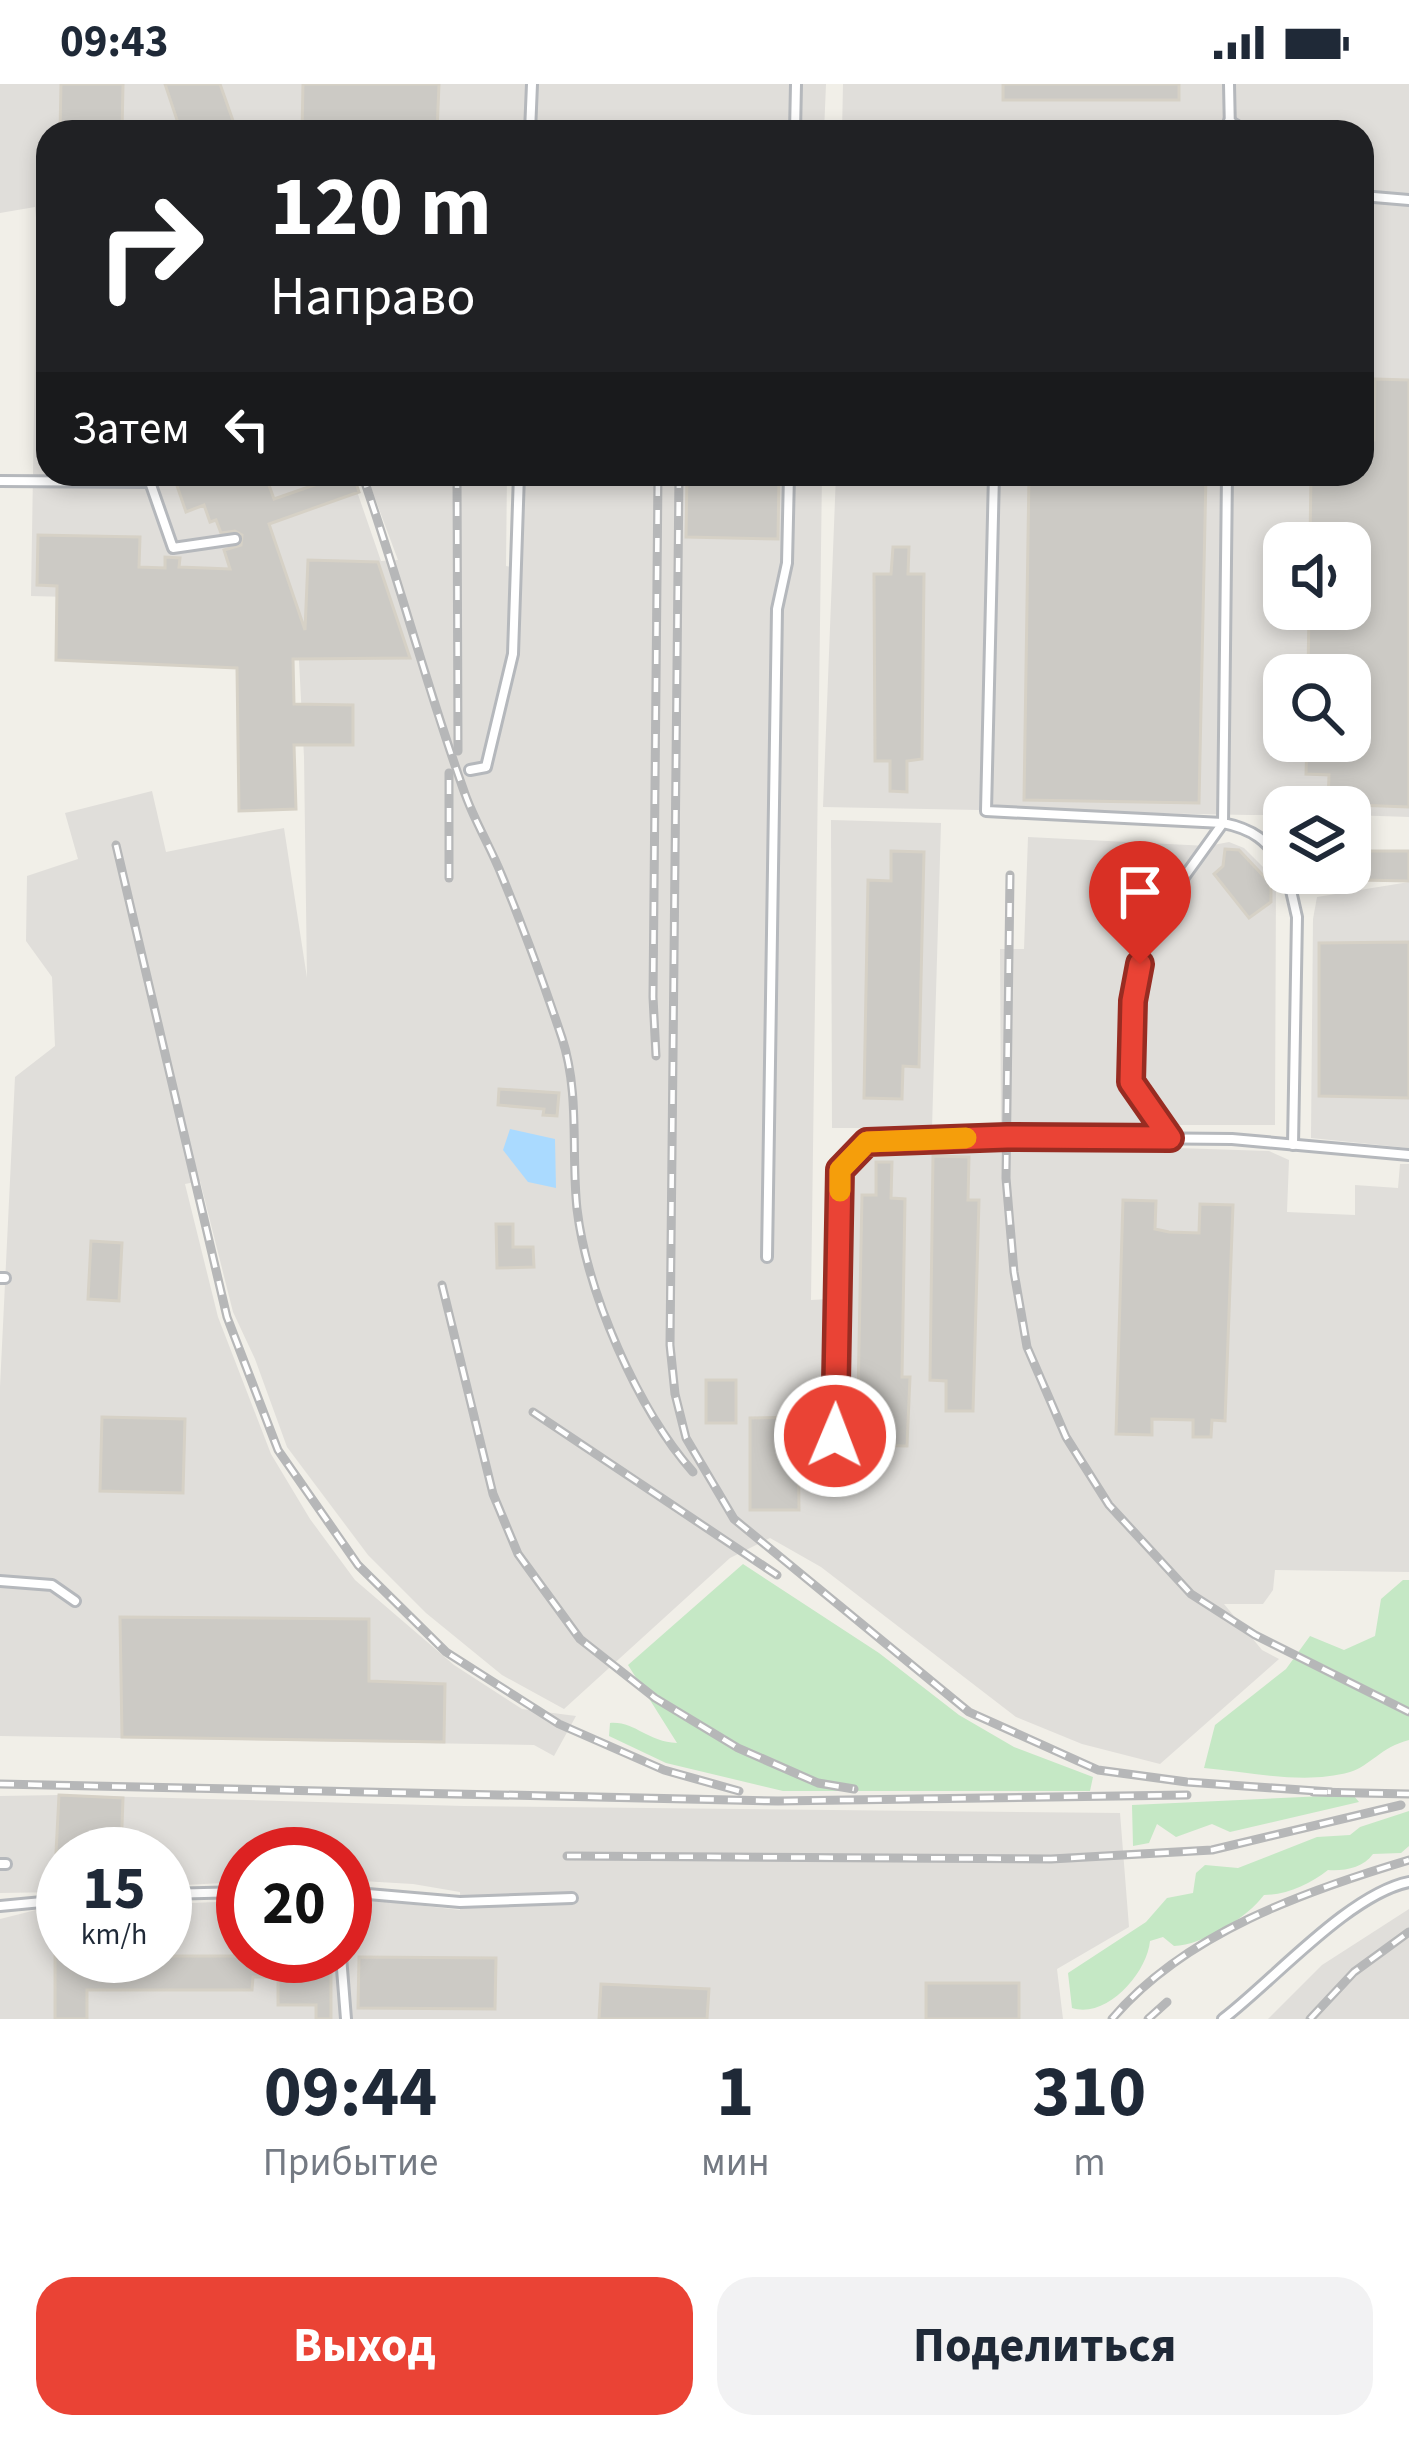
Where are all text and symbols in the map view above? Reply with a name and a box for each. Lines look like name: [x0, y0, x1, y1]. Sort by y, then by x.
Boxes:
text: 09:43: [60, 10, 169, 74]
text: 120 m: [270, 148, 492, 268]
icon: right: [72, 168, 228, 324]
text: Направо: [270, 259, 475, 336]
icon: left: [214, 396, 280, 462]
text: Затем: [72, 397, 190, 461]
map controls: [1263, 522, 1371, 894]
button: sound: [1263, 522, 1371, 630]
button: search: [1263, 654, 1371, 762]
button: layers: [1263, 786, 1371, 894]
pin: [1089, 841, 1191, 964]
icon: arrive: [1107, 859, 1173, 925]
position arrow: [772, 1373, 898, 1499]
speed limit sign: 20: [216, 1827, 372, 1983]
text: 15: [82, 1847, 146, 1932]
text: km/h: [81, 1913, 147, 1956]
text: 09:44: [264, 2041, 437, 2144]
text: 1: [716, 2041, 754, 2144]
text: 310: [1032, 2041, 1146, 2144]
text: Прибытие: [263, 2135, 438, 2191]
text: мин: [701, 2135, 770, 2191]
text: m: [1073, 2135, 1105, 2191]
button: Выход: [36, 2277, 693, 2415]
button: Поделиться: [717, 2277, 1373, 2415]

